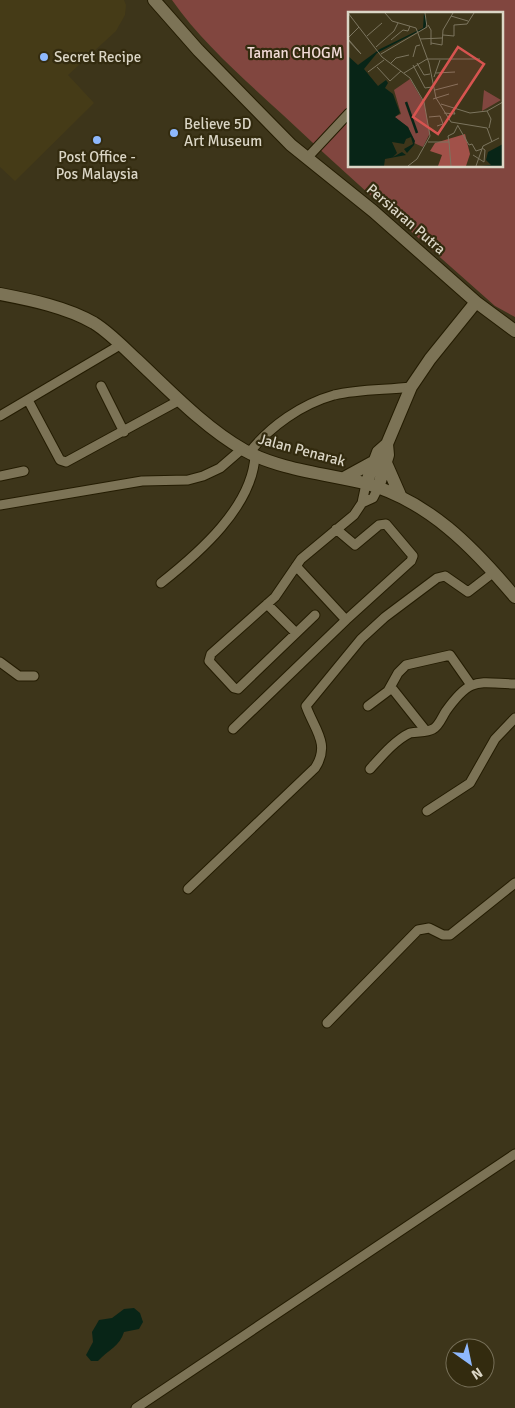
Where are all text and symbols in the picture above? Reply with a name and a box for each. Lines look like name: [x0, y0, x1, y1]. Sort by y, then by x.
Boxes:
inset map: [348, 12, 502, 168]
park label: Taman CHOGM: [247, 44, 343, 62]
place label: Secret Recipe: [54, 48, 141, 66]
marker: Secret Recipe: [38, 51, 50, 63]
place label: Believe 5D Art Museum: [184, 115, 262, 150]
marker: Believe 5D Art Museum: [168, 127, 180, 139]
marker: Post Office - Pos Malaysia: [91, 134, 103, 146]
place label: Post Office - Pos Malaysia: [56, 148, 138, 183]
street label: Persiaran Putra: [363, 180, 449, 258]
street label: Jalan Penarak: [256, 430, 348, 470]
north arrow: [445, 1338, 495, 1388]
text: N: [468, 1364, 486, 1383]

